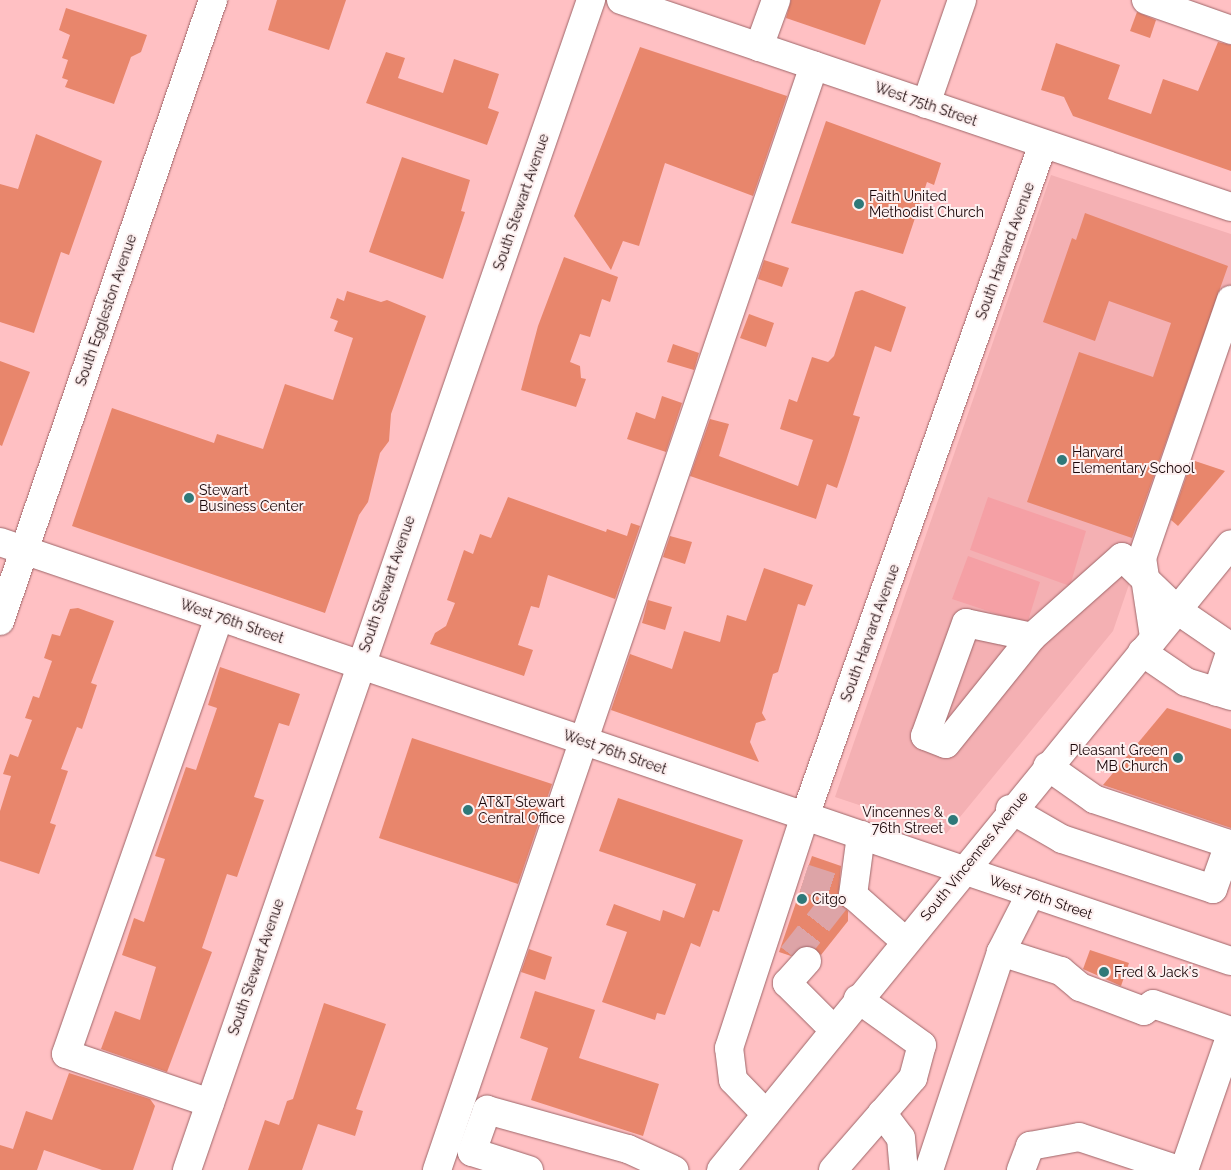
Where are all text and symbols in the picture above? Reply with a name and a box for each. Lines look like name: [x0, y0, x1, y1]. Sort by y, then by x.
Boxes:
street label: West 75th Street: [873, 79, 979, 129]
street label: South Stewart Avenue: [490, 131, 552, 273]
street label: South Harvard Avenue: [972, 180, 1038, 322]
place label: Faith United Methodist Church: [869, 188, 984, 220]
marker: Faith United Methodist Church: [853, 198, 865, 210]
street label: South Eggleston Avenue: [72, 232, 140, 388]
place label: Harvard Elementary School: [1072, 444, 1195, 477]
marker: Harvard Elementary School: [1056, 454, 1068, 466]
place label: Stewart Business Center: [199, 482, 304, 514]
marker: Stewart Business Center: [183, 492, 195, 504]
street label: South Stewart Avenue: [356, 513, 418, 655]
street label: South Harvard Avenue: [837, 562, 903, 704]
street label: West 76th Street: [178, 595, 286, 647]
street label: West 76th Street: [561, 726, 669, 778]
place label: Pleasant Green MB Church: [1070, 742, 1168, 774]
marker: Pleasant Green MB Church: [1172, 752, 1184, 764]
street label: South Vincennes Avenue: [916, 788, 1032, 924]
place label: AT&T Stewart Central Office: [478, 794, 565, 826]
marker: AT&T Stewart Central Office: [462, 804, 474, 816]
place label: Vincennes & 76th Street: [862, 804, 943, 836]
marker: Vincennes & 76th Street: [947, 814, 959, 826]
street label: West 76th Street: [987, 871, 1095, 923]
place label: Citgo: [812, 891, 846, 907]
marker: Citgo: [796, 893, 808, 905]
street label: South Stewart Avenue: [225, 896, 287, 1038]
place label: Fred & Jack's: [1114, 964, 1199, 980]
marker: Fred & Jack's: [1098, 966, 1110, 978]

